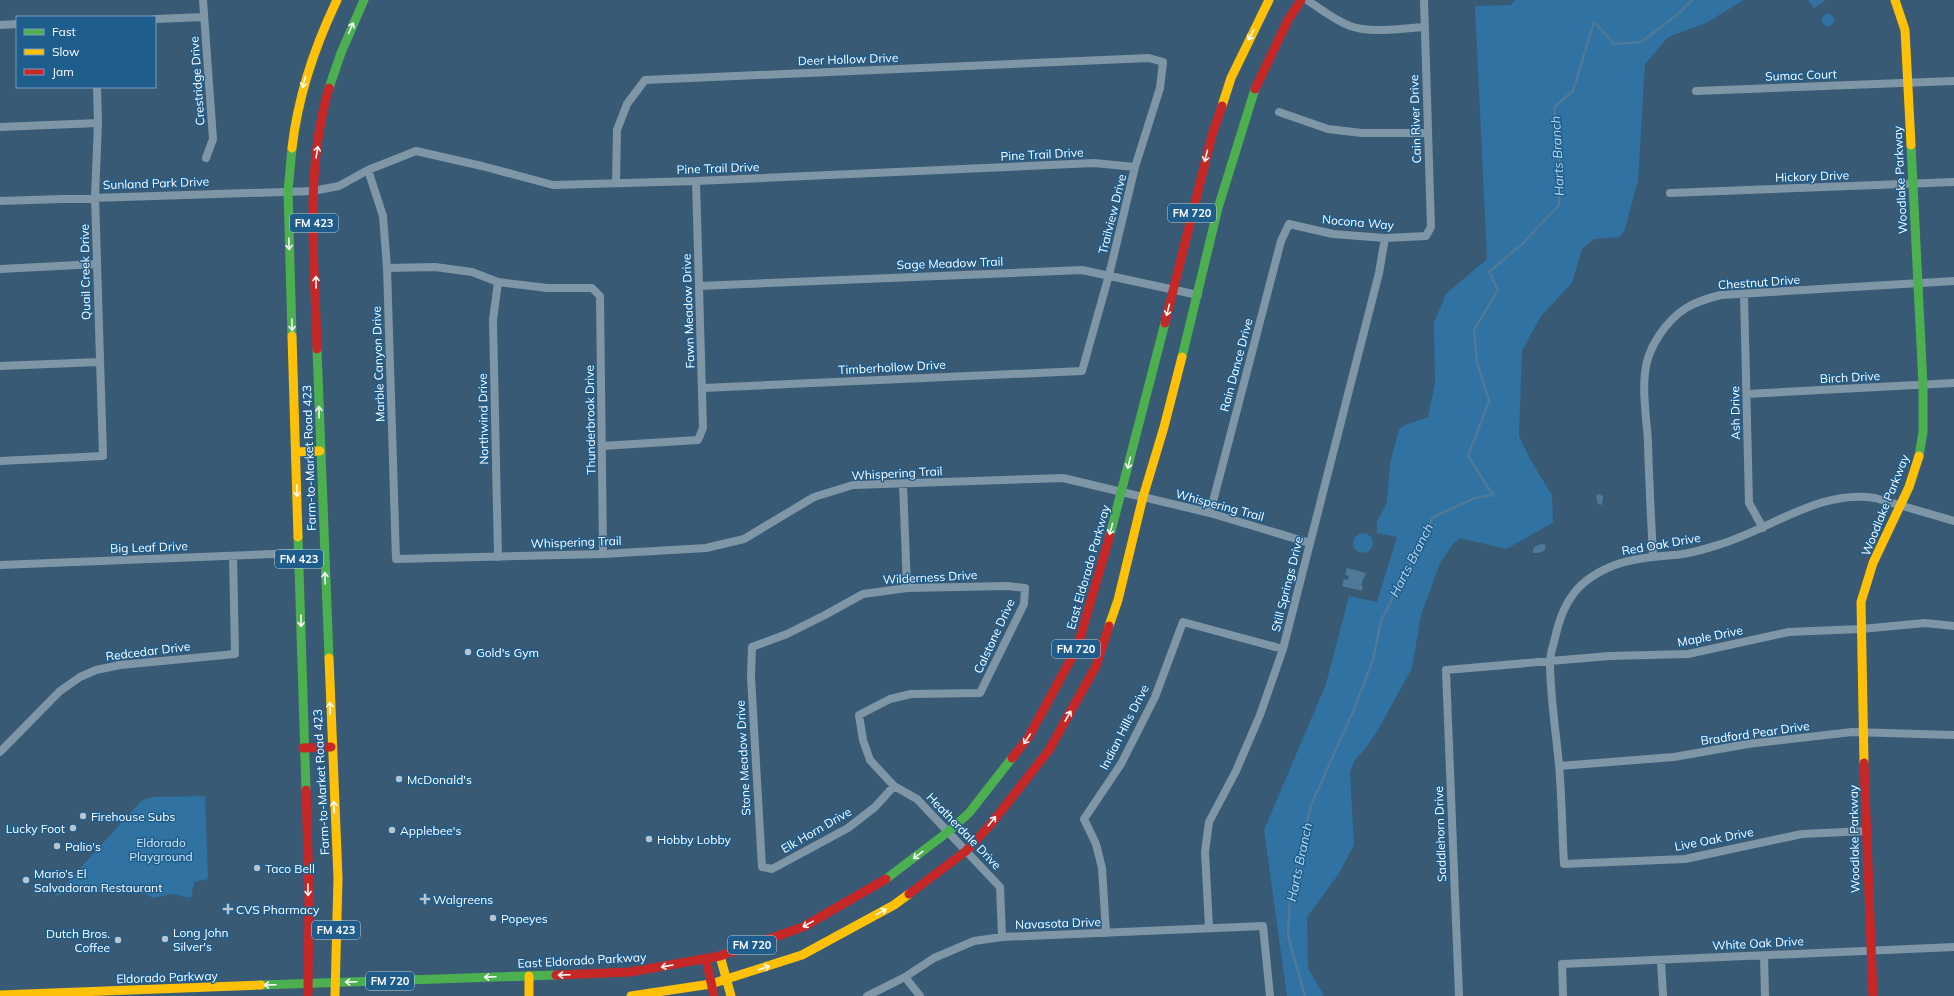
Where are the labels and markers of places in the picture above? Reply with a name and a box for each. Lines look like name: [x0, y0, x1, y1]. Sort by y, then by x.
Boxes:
place label: Gold's Gym: [476, 645, 539, 660]
marker: Gold's Gym: [463, 647, 473, 657]
place label: McDonald's: [407, 772, 472, 787]
marker: McDonald's: [394, 774, 404, 784]
place label: Firehouse Subs: [91, 809, 175, 824]
marker: Firehouse Subs: [78, 811, 88, 821]
place label: Lucky Foot: [6, 821, 65, 836]
marker: Lucky Foot: [68, 823, 78, 833]
place label: Applebee's: [400, 823, 462, 838]
marker: Applebee's: [387, 825, 397, 835]
place label: Hobby Lobby: [657, 832, 732, 847]
marker: Hobby Lobby: [644, 834, 654, 844]
place label: Palio's: [65, 839, 101, 854]
marker: Palio's: [52, 841, 62, 851]
place label: Taco Bell: [265, 861, 315, 876]
marker: Taco Bell: [252, 863, 262, 873]
place label: Mario’s El Salvadoran Restaurant: [34, 866, 162, 895]
marker: Mario’s El Salvadoran Restaurant: [21, 875, 31, 885]
place label: Walgreens: [433, 892, 493, 907]
marker: Walgreens: [420, 894, 430, 904]
place label: CVS Pharmacy: [236, 902, 320, 917]
marker: CVS Pharmacy: [223, 904, 233, 914]
place label: Popeyes: [501, 911, 548, 926]
marker: Popeyes: [488, 913, 498, 923]
place label: Long John Silver's: [173, 925, 229, 954]
place label: Dutch Bros. Coffee: [46, 926, 110, 955]
marker: Long John Silver's: [160, 934, 170, 944]
marker: Dutch Bros. Coffee: [113, 935, 123, 945]

